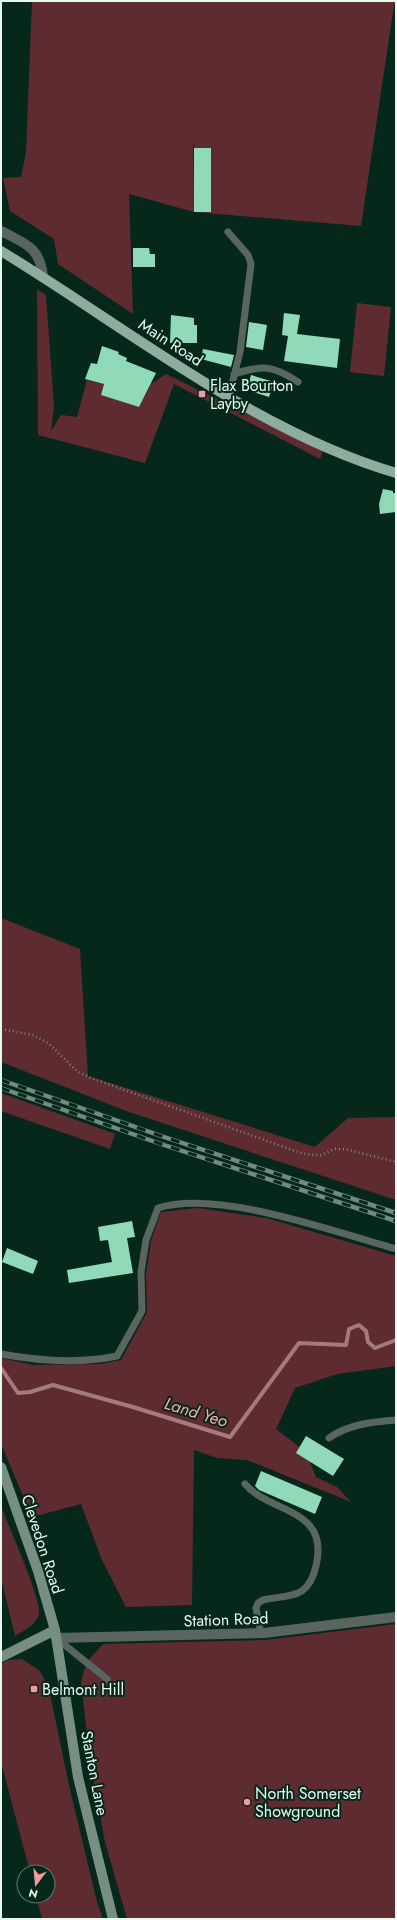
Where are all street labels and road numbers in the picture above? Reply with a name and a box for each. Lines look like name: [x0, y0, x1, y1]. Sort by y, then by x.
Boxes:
street label: Main Road: [134, 313, 207, 372]
street label: Clevedon Road: [16, 1492, 69, 1597]
street label: Station Road: [183, 1607, 269, 1632]
street label: Stanton Lane: [75, 1729, 114, 1818]

